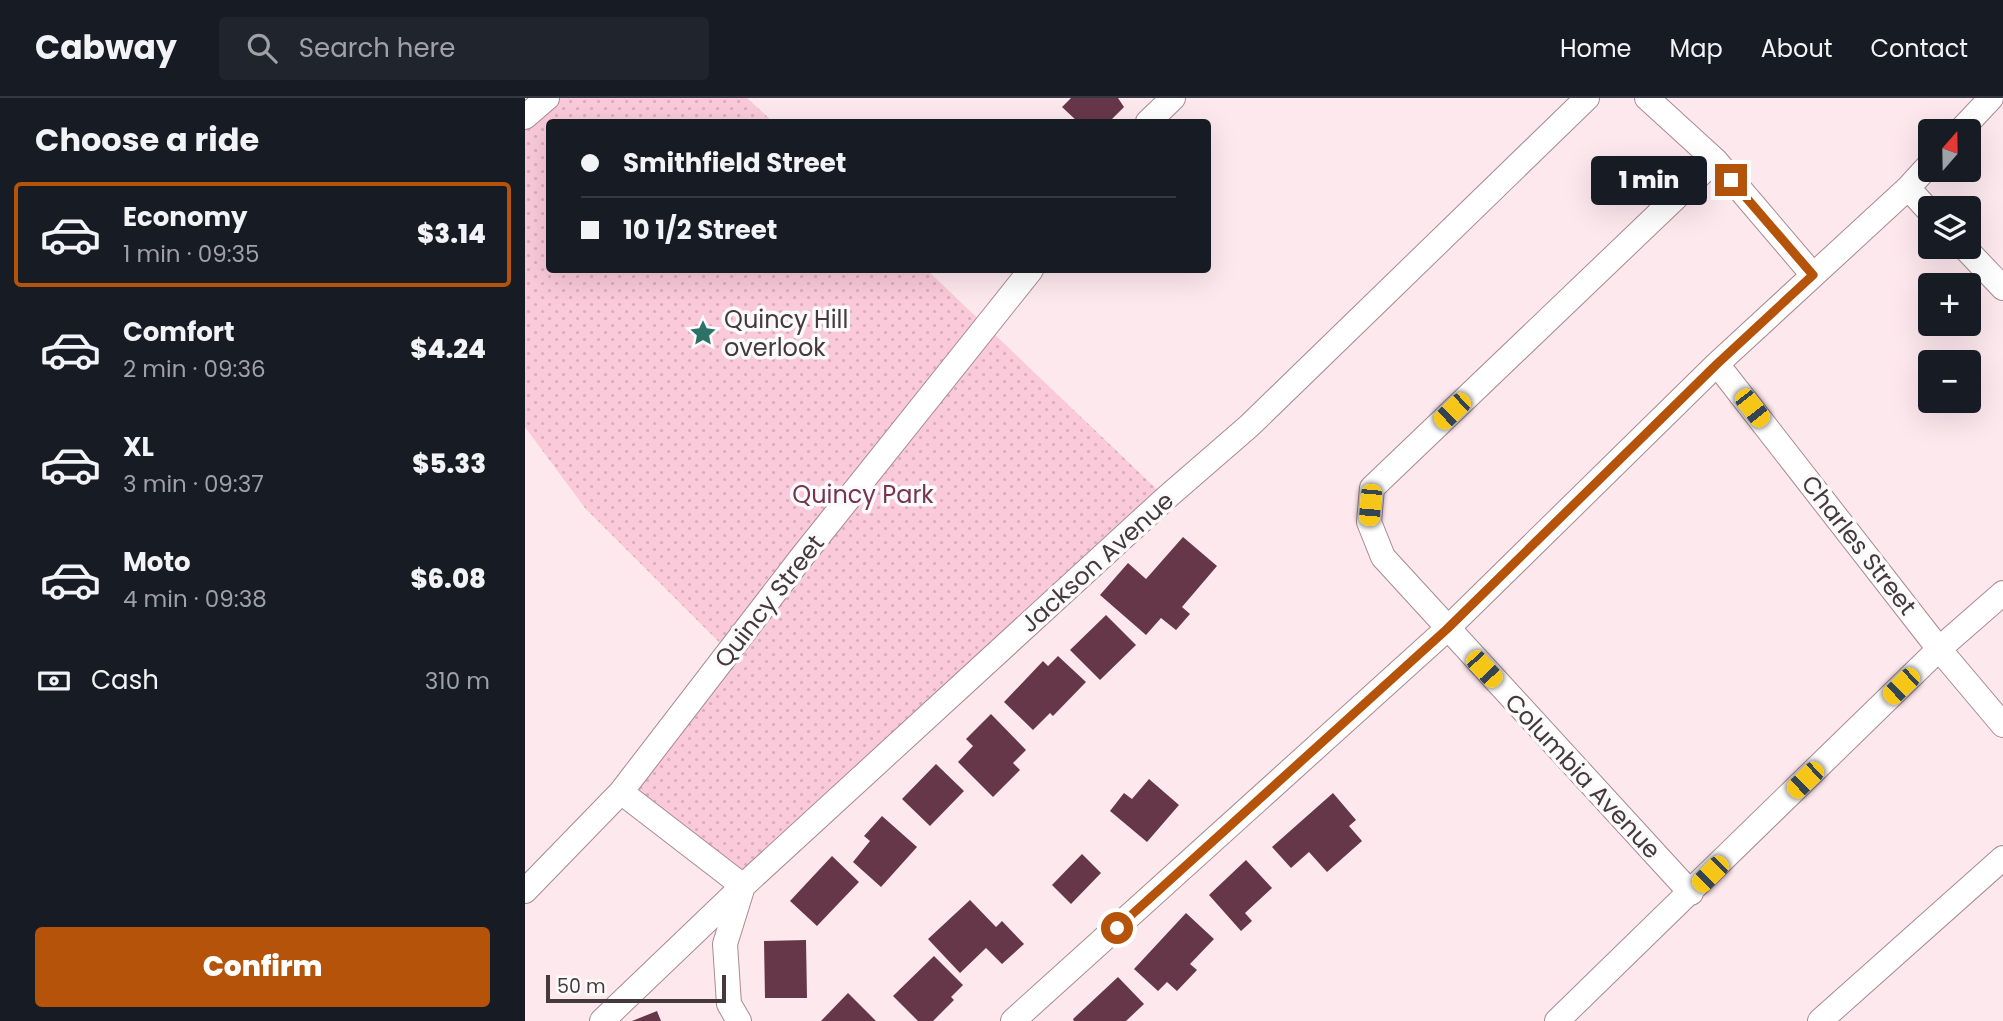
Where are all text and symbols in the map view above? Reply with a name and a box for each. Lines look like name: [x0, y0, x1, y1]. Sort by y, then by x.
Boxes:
search box: [219, 17, 709, 80]
text: Cabway: [35, 24, 177, 71]
icon: search: [243, 29, 281, 67]
text: Search here: [299, 30, 455, 66]
text: Home: [1560, 32, 1632, 65]
text: Map: [1670, 32, 1723, 65]
text: About: [1761, 32, 1832, 65]
text: Contact: [1870, 32, 1968, 65]
text: Choose a ride: [35, 117, 259, 162]
north arrow: [1918, 119, 1981, 182]
map controls: [1918, 119, 1981, 413]
text: Smithfield Street: [623, 145, 846, 181]
callout: 1 min: [1591, 155, 1707, 204]
text: 1 min: [1619, 164, 1679, 196]
route end: [1715, 164, 1747, 196]
button: layers: [1918, 196, 1981, 259]
text: Economy: [123, 199, 247, 235]
icon: car: [39, 203, 102, 266]
text: 10 1/2 Street: [623, 212, 777, 248]
text: $3.14: [417, 216, 486, 252]
text: 1 min · 09:35: [123, 238, 260, 270]
button: +: [1918, 273, 1981, 336]
place label: Quincy Hill overlook: [724, 303, 848, 364]
text: Comfort: [123, 314, 235, 350]
icon: car: [39, 318, 102, 381]
place icon: Quincy Hill overlook: [688, 318, 718, 348]
text: $4.24: [410, 331, 486, 367]
button: −: [1918, 350, 1981, 413]
text: 2 min · 09:36: [123, 353, 266, 385]
car: [1731, 385, 1774, 431]
car: [1430, 389, 1475, 433]
text: XL: [123, 429, 154, 465]
icon: car: [39, 433, 102, 496]
text: $5.33: [412, 446, 486, 482]
text: 3 min · 09:37: [123, 468, 264, 500]
street label: Charles Street: [1794, 468, 1924, 622]
park label: Quincy Park: [792, 478, 934, 511]
car: [1358, 483, 1383, 527]
street label: Jackson Avenue: [1013, 484, 1181, 640]
street label: Quincy Street: [707, 528, 831, 674]
text: Moto: [123, 544, 191, 580]
icon: car: [39, 548, 102, 611]
text: $6.08: [410, 561, 486, 597]
text: 4 min · 09:38: [123, 583, 267, 615]
car: [1462, 646, 1507, 692]
icon: cash: [35, 662, 73, 700]
text: Cash: [91, 662, 159, 698]
car: [1879, 664, 1924, 708]
text: 310 m: [425, 665, 490, 697]
street label: Columbia Avenue: [1498, 686, 1668, 866]
car: [1783, 758, 1828, 802]
car: [1688, 852, 1733, 896]
route start: [1101, 912, 1133, 944]
button: Confirm: [35, 927, 490, 1007]
scale bar: [546, 972, 726, 1004]
text: 50 m: [557, 973, 606, 1000]

